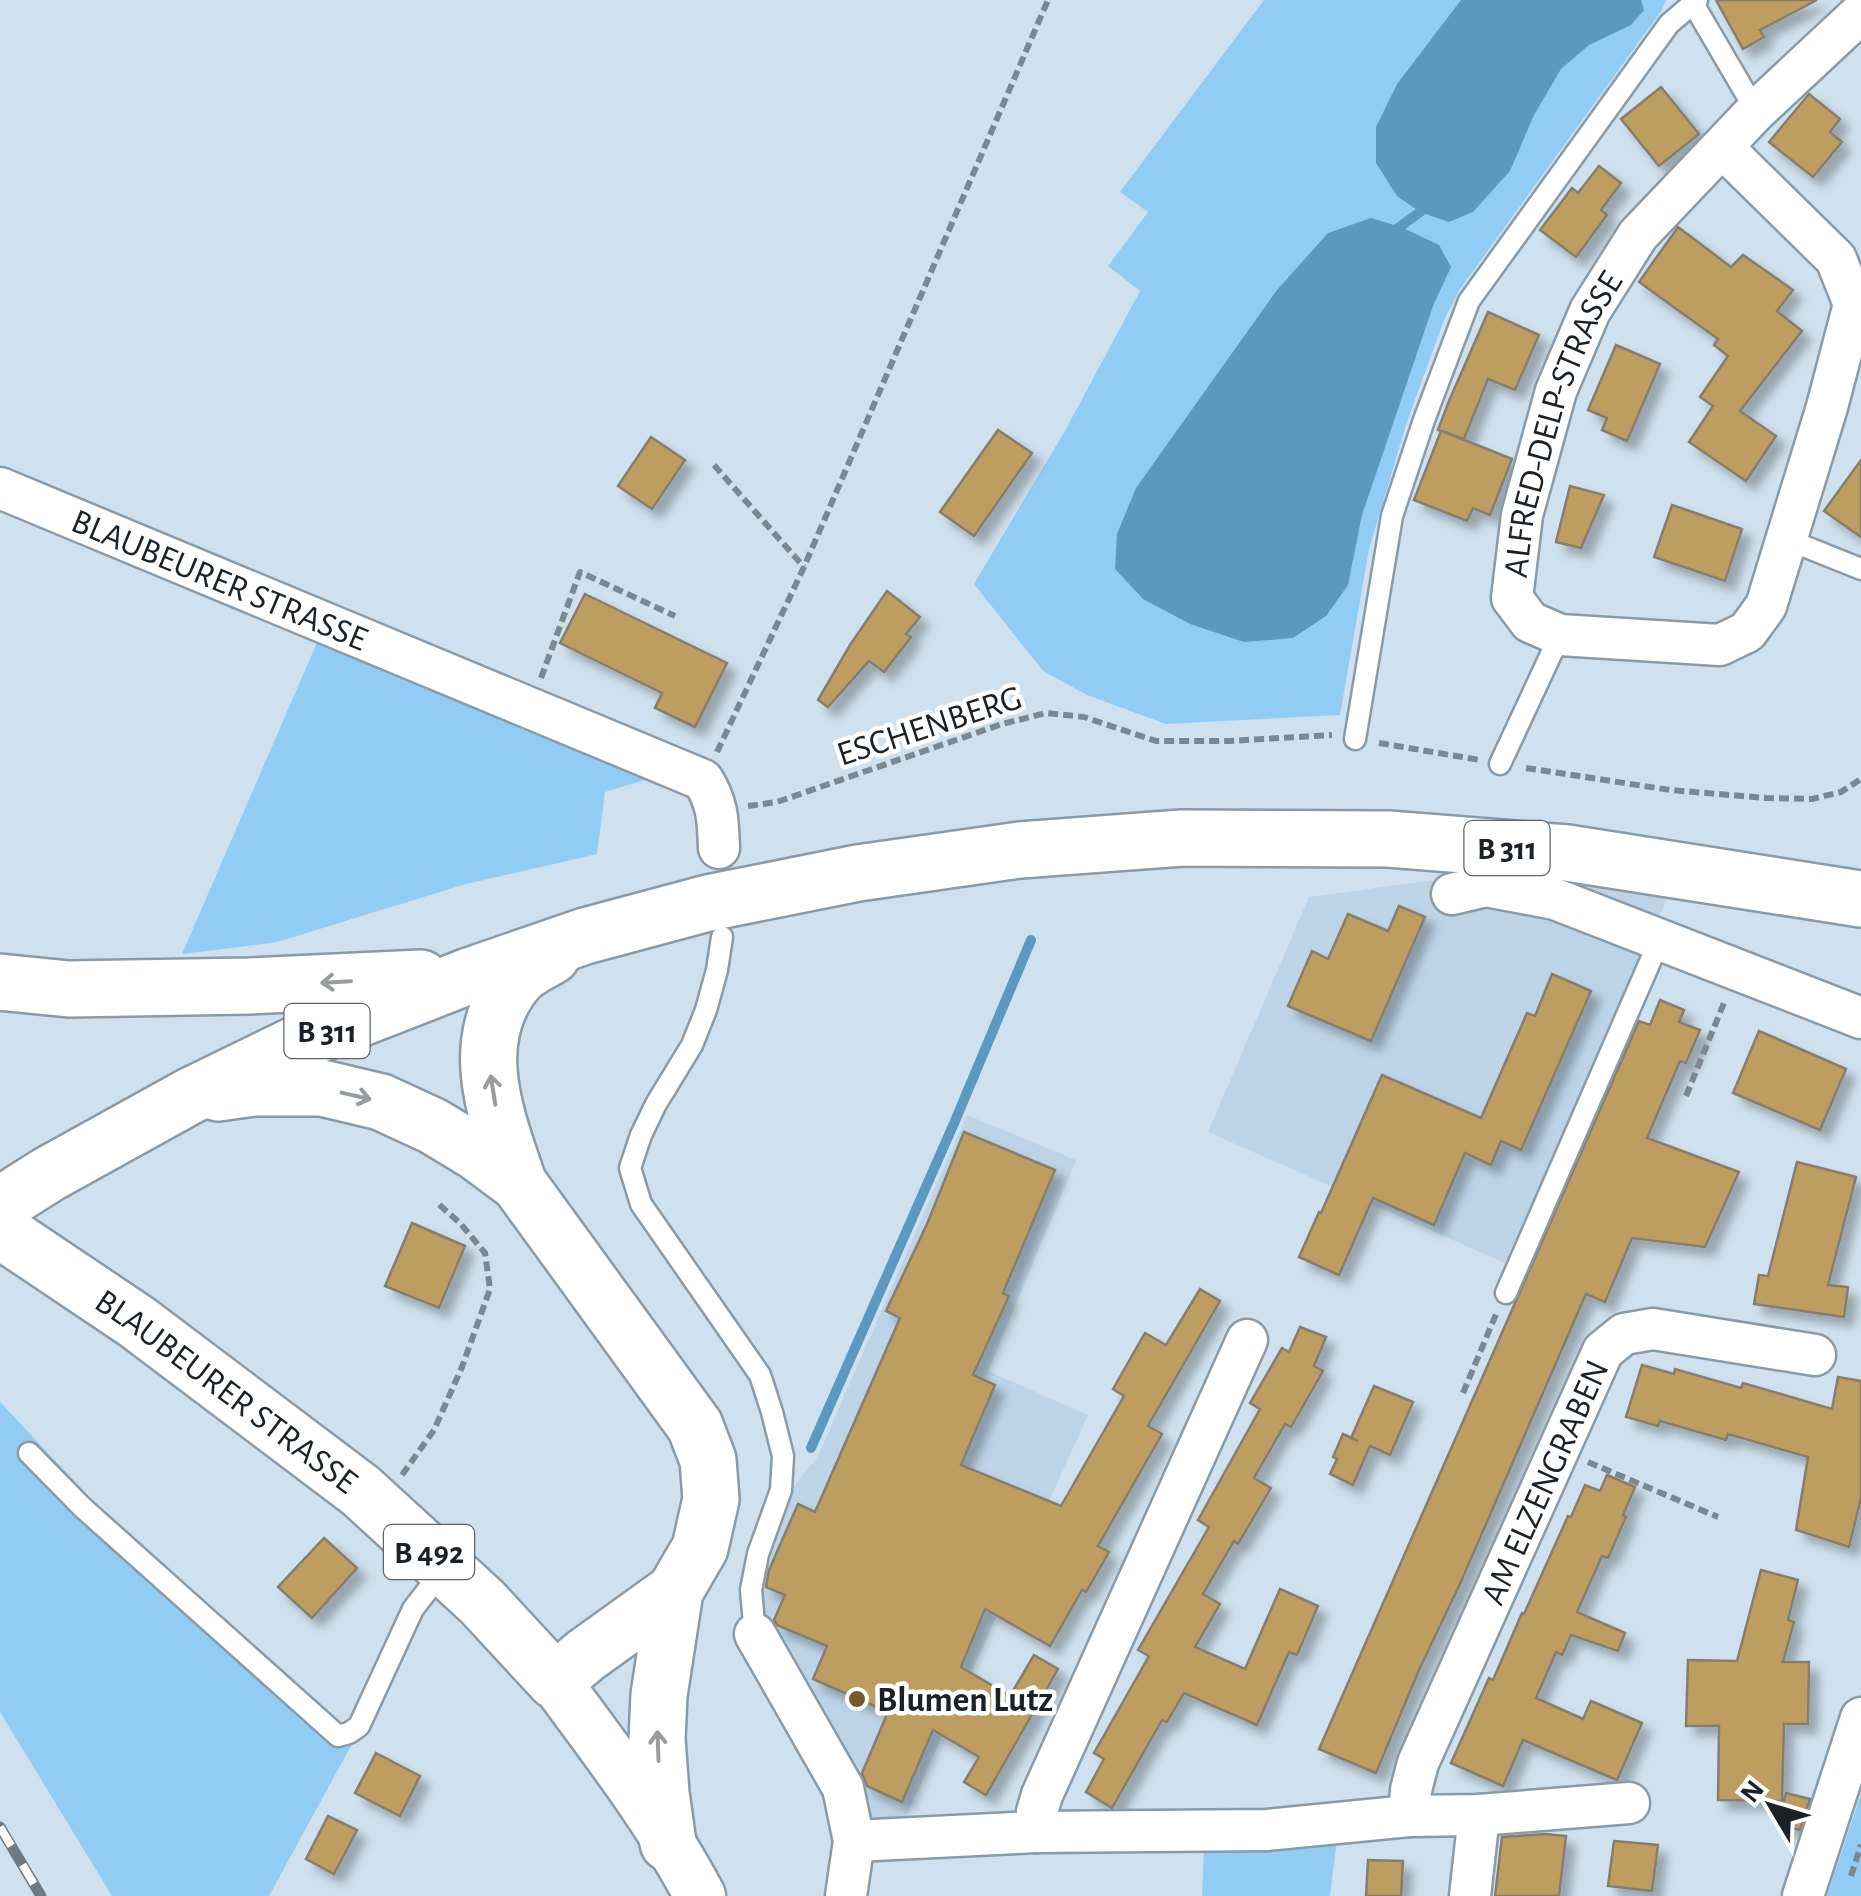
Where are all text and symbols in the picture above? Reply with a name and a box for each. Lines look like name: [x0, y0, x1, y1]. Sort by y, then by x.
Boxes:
street label: ALFRED-DELP-STRASSE: [1499, 265, 1630, 579]
street label: BLAUBEURER STRASSE: [66, 504, 372, 658]
street label: ESCHENBERG: [833, 680, 1026, 773]
road number: B 311: [1464, 821, 1550, 875]
one-way arrow: [321, 973, 353, 992]
road number: B 311: [284, 1004, 370, 1058]
one-way arrow: [483, 1075, 502, 1107]
one-way arrow: [339, 1088, 371, 1106]
street label: BLAUBEURER STRASSE: [89, 1283, 363, 1501]
street label: AM ELZENGRABEN: [1476, 1355, 1616, 1610]
road number: B 492: [384, 1525, 474, 1579]
place label: Blumen Lutz: [877, 1683, 1053, 1718]
marker: Blumen Lutz: [846, 1688, 868, 1710]
one-way arrow: [649, 1730, 668, 1762]
north arrow: [1721, 1756, 1821, 1856]
text: N: [1736, 1776, 1770, 1808]

